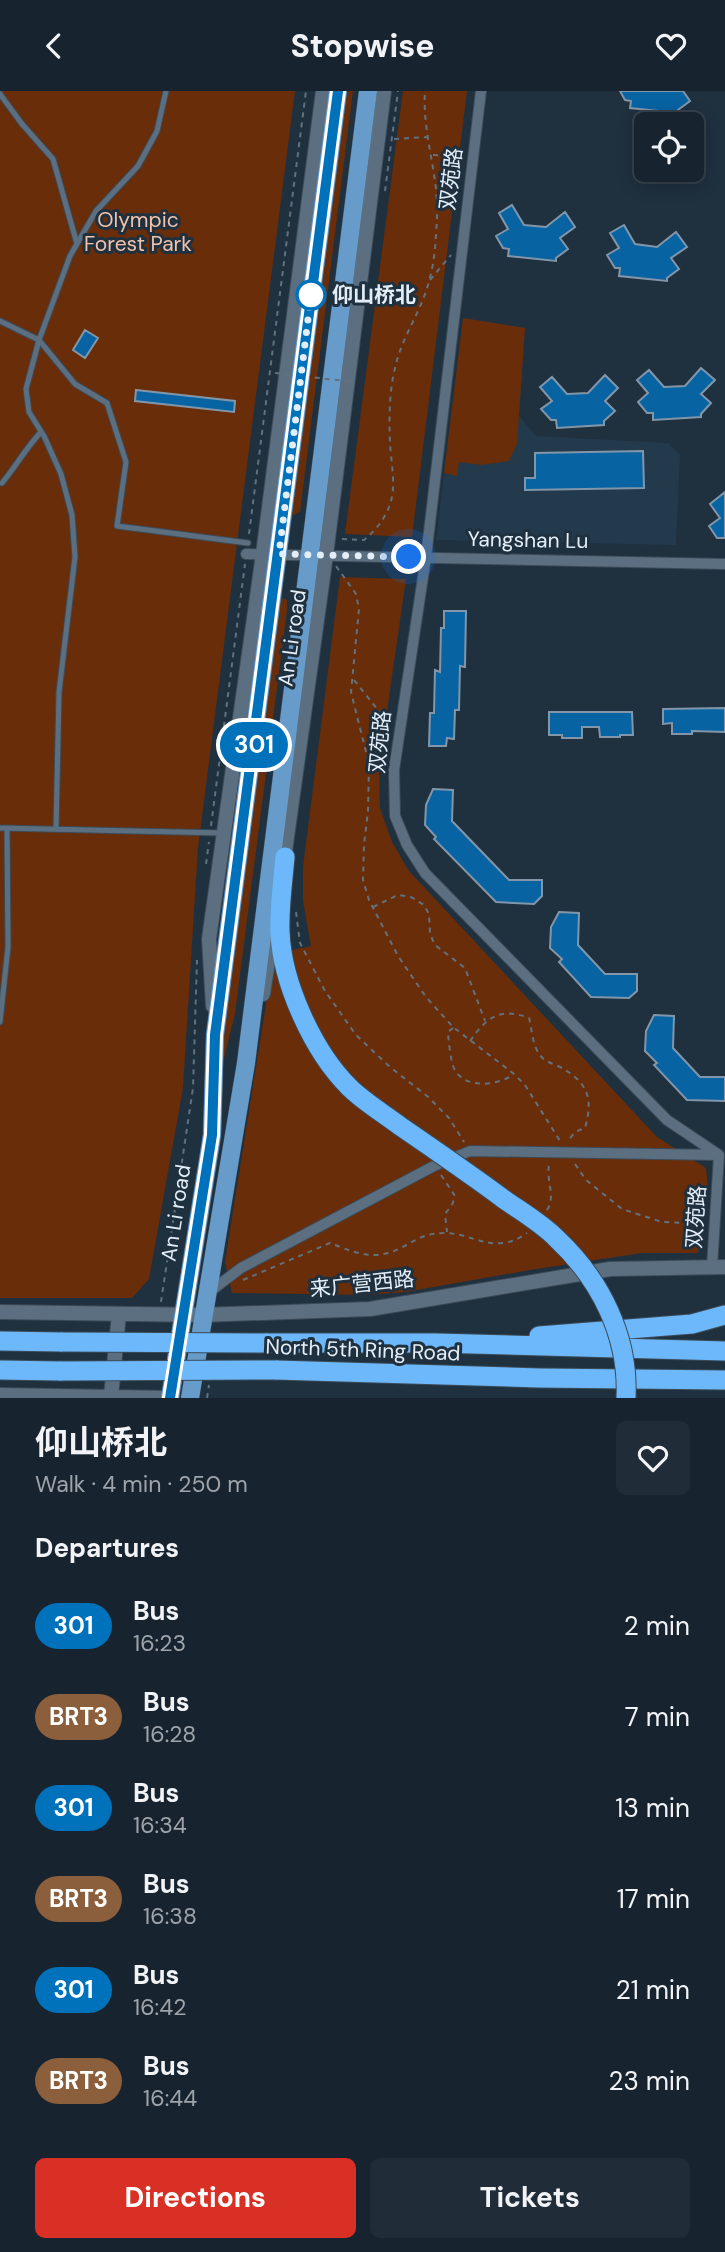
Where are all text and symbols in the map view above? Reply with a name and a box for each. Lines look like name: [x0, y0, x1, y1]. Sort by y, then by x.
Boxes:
text: Stopwise: [291, 25, 435, 67]
icon: back: [35, 27, 73, 65]
icon: heart: [652, 27, 690, 65]
map controls: [634, 112, 704, 182]
button: locate: [634, 112, 704, 182]
street label: 双苑路: [433, 146, 469, 212]
park label: Olympic Forest Park: [84, 206, 192, 258]
marker: 仰山桥北: [296, 280, 326, 310]
place label: 仰山桥北: [332, 281, 416, 309]
street label: Yangshan Lu: [467, 525, 589, 555]
your location: [391, 539, 426, 574]
street label: An Li road: [271, 588, 313, 688]
street label: 双苑路: [363, 709, 397, 775]
line badge: 301: [214, 722, 294, 768]
text: 301: [234, 729, 274, 760]
street label: An Li road: [155, 1163, 197, 1263]
street label: 双苑路: [680, 1185, 712, 1249]
street label: 来广营西路: [308, 1265, 416, 1303]
street label: North 5th Ring Road: [265, 1333, 461, 1367]
text: 仰山桥北: [35, 1421, 167, 1464]
button: heart: [616, 1421, 690, 1495]
text: Walk · 4 min · 250 m: [35, 1469, 248, 1499]
text: Departures: [35, 1531, 179, 1565]
text: Bus: [133, 1594, 179, 1628]
text: 2 min: [624, 1609, 690, 1643]
text: 301: [53, 1610, 94, 1641]
text: 16:23: [133, 1628, 186, 1658]
text: Bus: [143, 1685, 189, 1719]
text: 7 min: [625, 1700, 690, 1734]
text: BRT3: [49, 1701, 108, 1732]
text: 16:28: [143, 1719, 196, 1749]
text: Bus: [133, 1776, 179, 1810]
text: 13 min: [615, 1791, 690, 1825]
text: 301: [53, 1792, 94, 1823]
text: 16:34: [133, 1810, 187, 1840]
text: Bus: [143, 1867, 189, 1901]
text: 17 min: [617, 1882, 690, 1916]
text: BRT3: [49, 1883, 108, 1914]
text: 16:38: [143, 1901, 197, 1931]
text: Bus: [133, 1958, 179, 1992]
text: 21 min: [616, 1973, 690, 2007]
text: 301: [53, 1974, 94, 2005]
text: 16:42: [133, 1992, 186, 2022]
text: Bus: [143, 2049, 189, 2083]
text: 23 min: [608, 2064, 690, 2098]
text: BRT3: [49, 2065, 108, 2096]
text: 16:44: [143, 2083, 197, 2113]
button: Directions: [35, 2158, 356, 2238]
button: Tickets: [370, 2158, 690, 2238]

